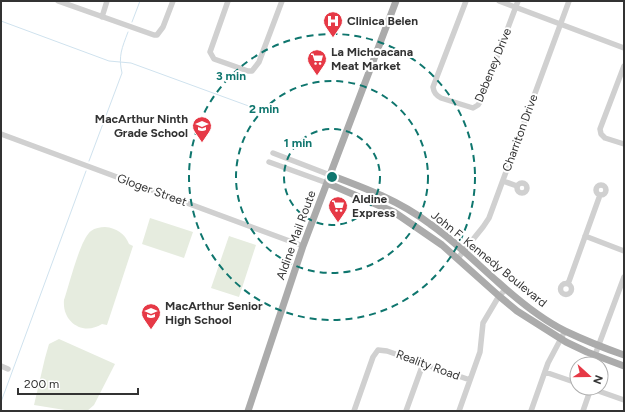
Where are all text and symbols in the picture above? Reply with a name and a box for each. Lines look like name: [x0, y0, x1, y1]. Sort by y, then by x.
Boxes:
hospital icon: Clinica Belen: [322, 10, 344, 38]
place label: Clinica Belen: [347, 14, 418, 28]
street label: Debeney Drive: [472, 26, 514, 104]
place label: La Michoacana Meat Market: [331, 45, 413, 73]
supermarket icon: La Michoacana Meat Market: [306, 48, 328, 76]
text: 3 min: [216, 69, 246, 83]
street label: Charriton Drive: [500, 92, 541, 174]
text: 2 min: [249, 102, 279, 116]
place label: MacArthur Ninth Grade School: [95, 112, 188, 140]
school or university icon: MacArthur Ninth Grade School: [191, 115, 213, 143]
text: 1 min: [284, 136, 312, 150]
centre of rings: [325, 170, 339, 184]
street label: Gloger Street: [115, 171, 189, 209]
street label: Aldine Mail Route: [273, 188, 319, 281]
place label: Aldine Express: [352, 192, 395, 220]
supermarket icon: Aldine Express: [327, 195, 349, 223]
street label: John F. Kennedy Boulevard: [428, 208, 550, 310]
place label: MacArthur Senior High School: [165, 299, 263, 327]
school or university icon: MacArthur Senior High School: [140, 302, 162, 330]
street label: Reality Road: [394, 347, 462, 383]
north arrow: [569, 356, 609, 396]
scale bar: [18, 370, 138, 396]
text: N: [590, 373, 605, 386]
text: 200 m: [24, 377, 59, 391]

